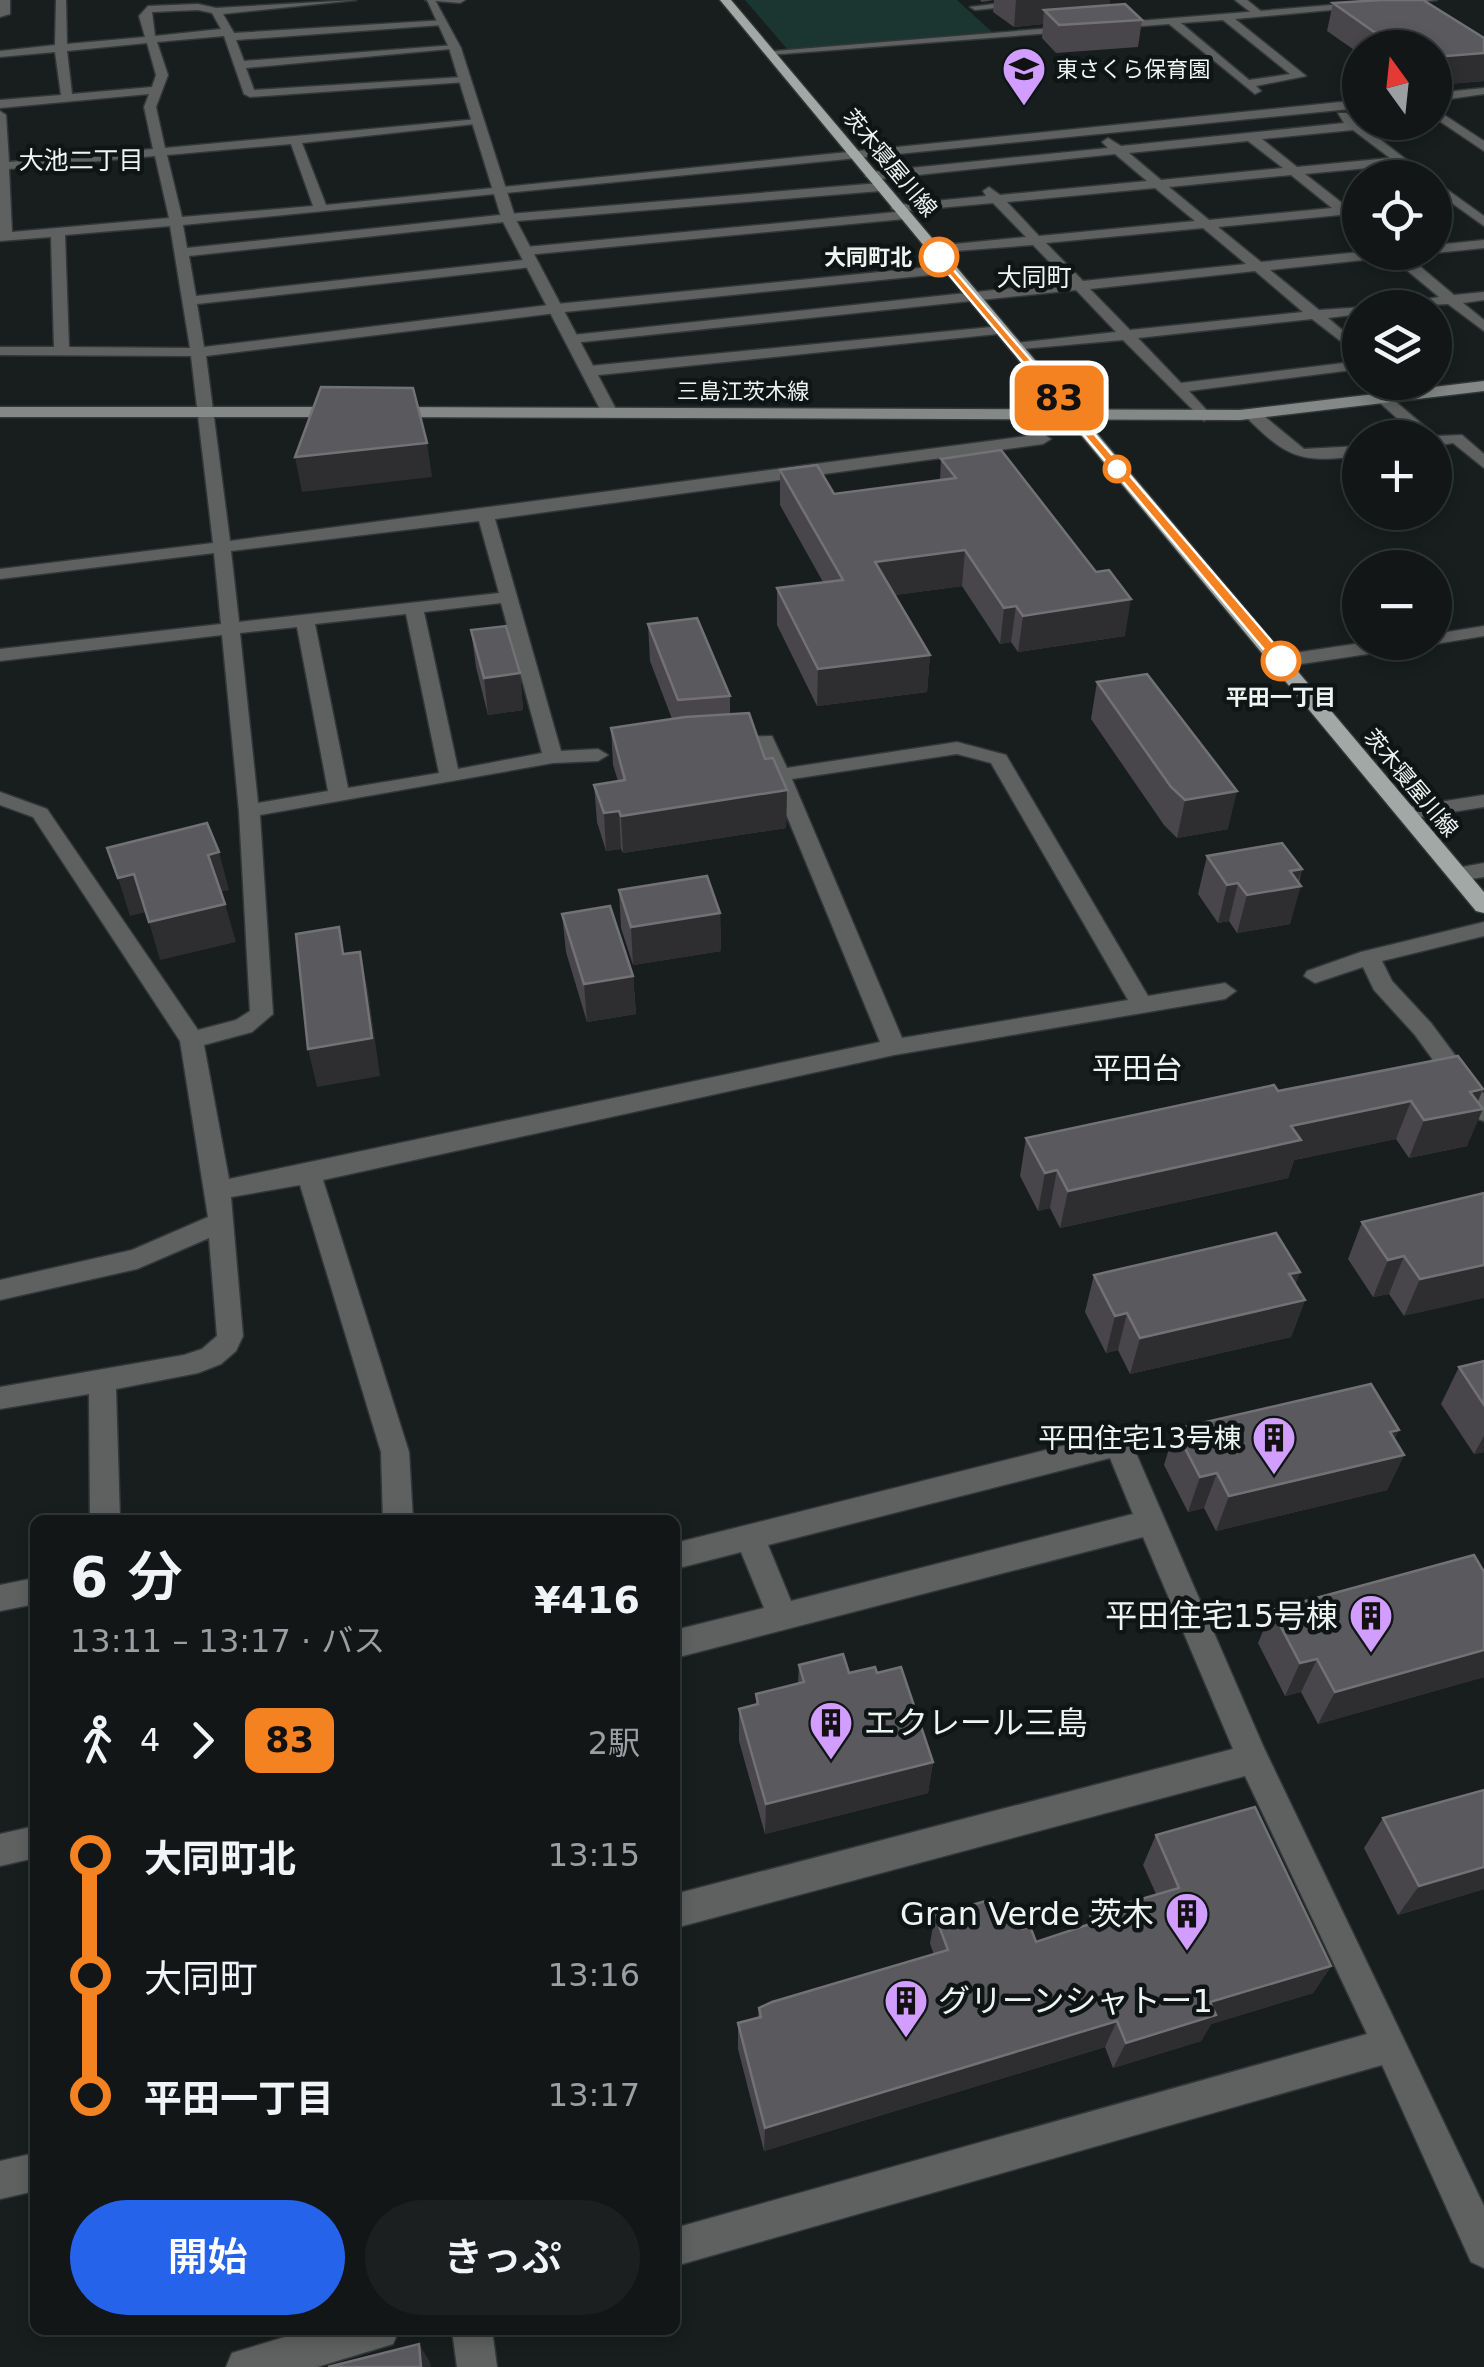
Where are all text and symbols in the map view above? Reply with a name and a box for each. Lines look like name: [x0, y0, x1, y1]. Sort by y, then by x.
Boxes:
north arrow: [1342, 30, 1452, 140]
map controls: [1342, 30, 1452, 660]
school or university icon: 東さくら保育園: [1001, 46, 1047, 107]
place label: 東さくら保育園: [1056, 57, 1210, 82]
street label: 茨木寝屋川線: [838, 104, 942, 222]
district label: 大池二丁目: [18, 146, 144, 175]
button: locate: [1342, 160, 1452, 270]
marker: 大同町北: [920, 238, 958, 276]
place label: 大同町北: [824, 245, 912, 270]
district label: 大同町: [996, 263, 1072, 292]
button: layers: [1342, 290, 1452, 400]
line badge: 83: [1014, 366, 1104, 430]
text: 83: [1035, 378, 1083, 418]
street label: 三島江茨木線: [677, 379, 809, 404]
button: +: [1342, 420, 1452, 530]
unlabelled marker: [1104, 456, 1130, 482]
button: −: [1342, 550, 1452, 660]
marker: 平田一丁目: [1262, 642, 1300, 680]
place label: 平田一丁目: [1226, 685, 1336, 710]
street label: 茨木寝屋川線: [1359, 724, 1463, 842]
district label: 平田台: [1092, 1051, 1182, 1086]
building icon: 平田住宅13号棟: [1251, 1415, 1297, 1476]
place label: 平田住宅13号棟: [1038, 1422, 1242, 1455]
text: 6 分: [70, 1545, 182, 1609]
text: ¥416: [534, 1578, 640, 1622]
building icon: 平田住宅15号棟: [1348, 1593, 1394, 1654]
place label: 平田住宅15号棟: [1105, 1597, 1338, 1635]
text: 13:11 – 13:17 · バス: [70, 1622, 385, 1660]
building icon: エクレール三島: [808, 1700, 854, 1761]
place label: エクレール三島: [864, 1704, 1088, 1742]
icon: walk: [70, 1713, 125, 1768]
icon: forward: [175, 1713, 230, 1768]
text: 83: [265, 1720, 314, 1760]
text: 4: [140, 1721, 160, 1759]
text: 2駅: [588, 1724, 640, 1762]
text: 13:15: [548, 1836, 640, 1874]
text: 大同町北: [144, 1837, 296, 1881]
building icon: Gran Verde 茨木: [1164, 1891, 1210, 1952]
place label: Gran Verde 茨木: [900, 1895, 1154, 1933]
text: 13:16: [548, 1956, 640, 1994]
text: 大同町: [144, 1957, 258, 2001]
building icon: グリーンシャトー1: [883, 1978, 929, 2039]
place label: グリーンシャトー1: [938, 1982, 1213, 2020]
text: 13:17: [548, 2076, 640, 2114]
text: 平田一丁目: [144, 2077, 334, 2121]
button: 開始: [70, 2200, 345, 2315]
button: きっぷ: [365, 2200, 640, 2315]

